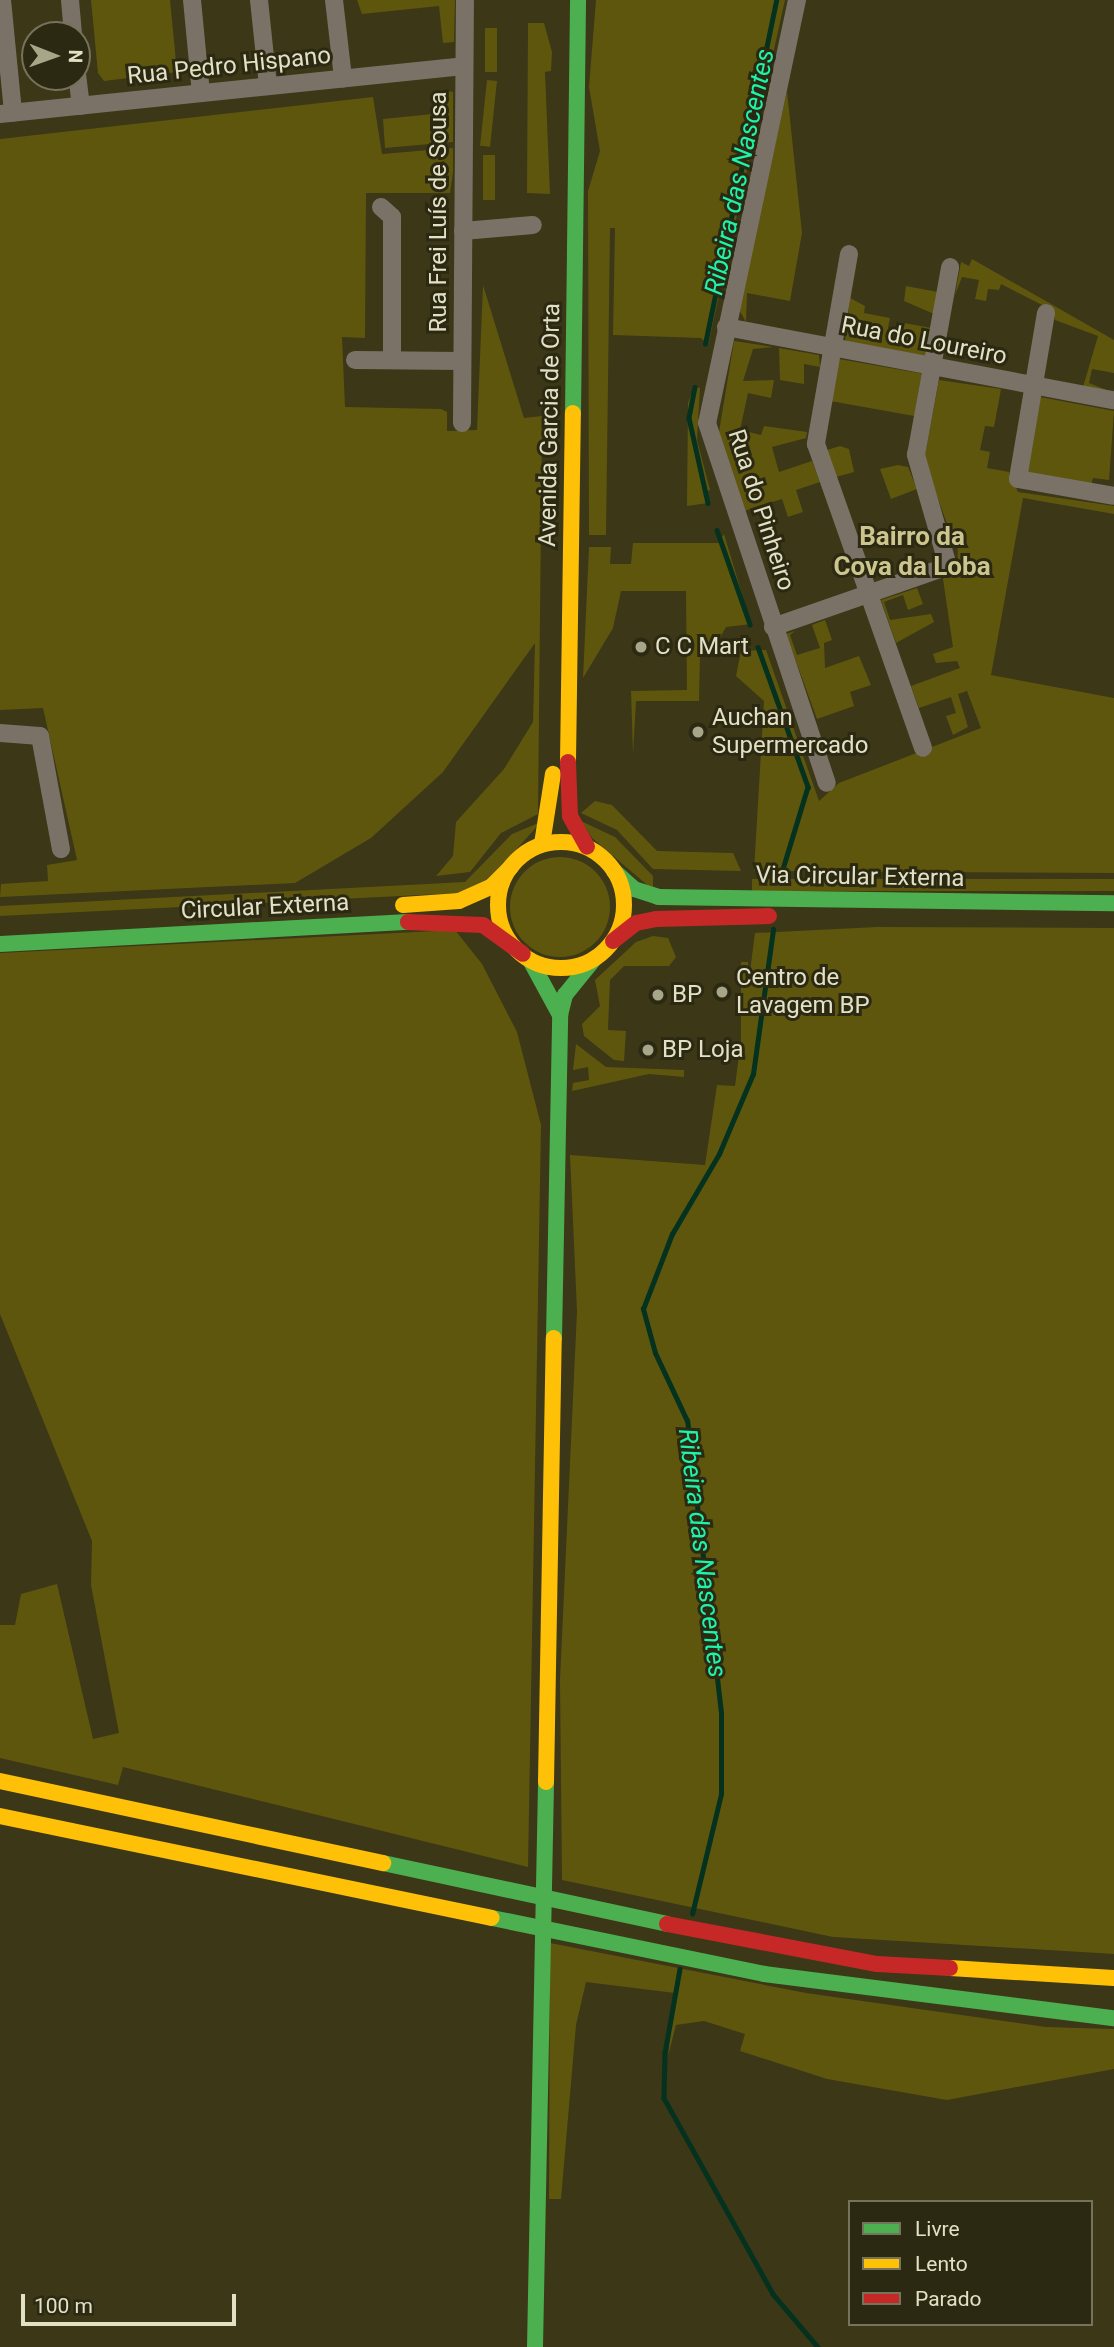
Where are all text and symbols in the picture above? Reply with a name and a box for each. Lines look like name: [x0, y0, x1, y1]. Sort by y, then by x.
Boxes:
north arrow: [21, 21, 91, 91]
street label: Rua Pedro Hispano: [126, 41, 332, 91]
water label: Ribeira das Nascentes: [699, 46, 781, 298]
text: N: [64, 49, 87, 63]
street label: Rua Frei Luís de Sousa: [425, 91, 453, 333]
street label: Avenida Garcia de Orta: [533, 303, 567, 547]
street label: Rua do Loureiro: [839, 311, 1009, 371]
street label: Rua do Pinheiro: [721, 426, 801, 594]
district label: Bairro da Cova da Loba: [833, 521, 991, 582]
place label: C C Mart: [655, 633, 749, 661]
marker: C C Mart: [633, 639, 649, 655]
place label: Auchan Supermercado: [712, 704, 868, 760]
marker: Auchan Supermercado: [690, 724, 706, 740]
street label: Via Circular Externa: [755, 861, 965, 893]
street label: Circular Externa: [180, 888, 350, 926]
place label: Centro de Lavagem BP: [736, 964, 870, 1020]
place label: BP: [672, 981, 702, 1009]
marker: Centro de Lavagem BP: [714, 984, 730, 1000]
marker: BP: [650, 987, 666, 1003]
place label: BP Loja: [662, 1036, 743, 1064]
marker: BP Loja: [640, 1042, 656, 1058]
water label: Ribeira das Nascentes: [671, 1427, 733, 1679]
legend: [848, 2200, 1093, 2326]
text: Livre: [915, 2217, 960, 2241]
text: Lento: [915, 2252, 968, 2276]
scale bar: [24, 2280, 240, 2324]
text: Parado: [915, 2287, 982, 2311]
text: 100 m: [34, 2294, 93, 2318]

